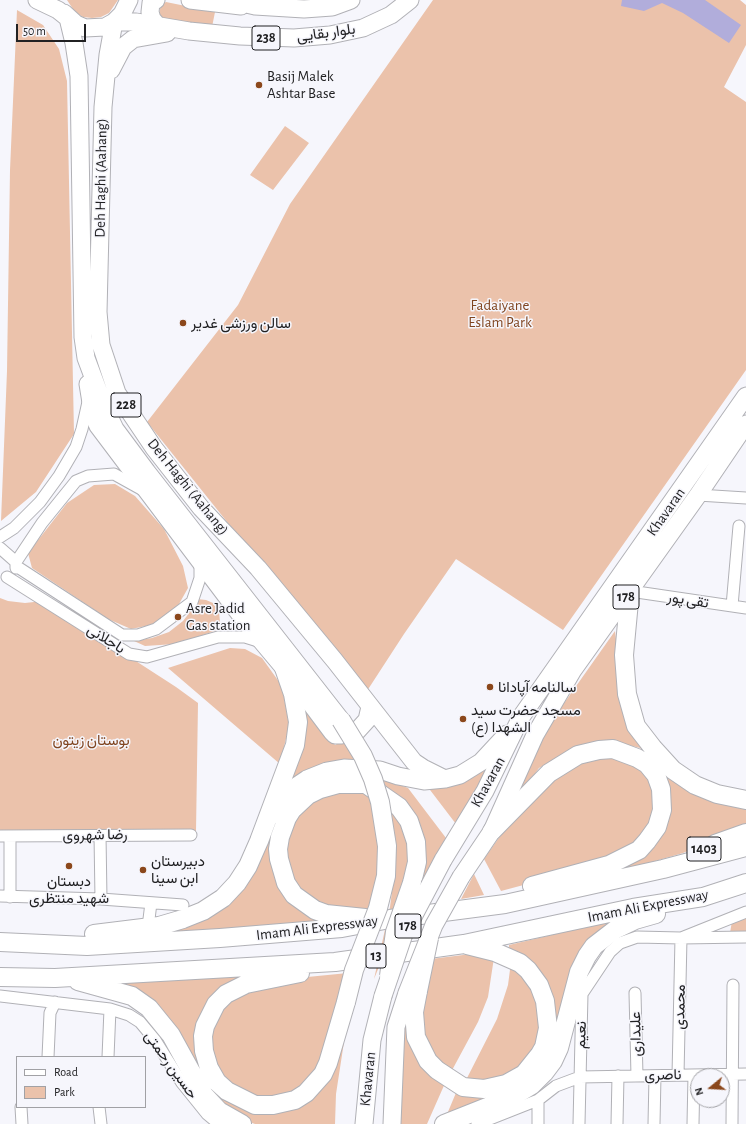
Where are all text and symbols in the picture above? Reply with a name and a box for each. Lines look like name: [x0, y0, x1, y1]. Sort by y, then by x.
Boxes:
scale bar: [18, 16, 88, 42]
street label: بلوار بقایی: [295, 20, 357, 46]
text: 50 m: [23, 25, 46, 37]
road number: 238: [252, 26, 280, 50]
place label: Basij Malek Ashtar Base: [267, 67, 335, 102]
marker: Basij Malek Ashtar Base: [254, 80, 264, 90]
street label: Deh Haghi (Aahang): [91, 118, 111, 238]
park label: Fadaiyane Eslam Park: [468, 296, 532, 331]
place label: سالن ورزشی غدیر: [191, 314, 291, 332]
marker: سالن ورزشی غدیر: [178, 318, 188, 328]
road number: 228: [111, 393, 141, 417]
street label: Deh Haghi (Aahang): [144, 435, 232, 539]
street label: Khavaran: [643, 484, 689, 540]
road number: 178: [613, 585, 639, 609]
street label: تقی پور: [666, 588, 710, 612]
place label: Asre Jadid Gas station: [186, 599, 250, 634]
marker: Asre Jadid Gas station: [173, 612, 183, 622]
street label: باجلانی: [84, 620, 128, 658]
place label: سالنامه آپادانا: [498, 678, 576, 696]
marker: سالنامه آپادانا: [485, 682, 495, 692]
place label: مسجد حضرت سید الشهدا (ع): [471, 701, 581, 736]
marker: مسجد حضرت سید الشهدا (ع): [458, 714, 468, 724]
park label: بوستان زیتون: [52, 731, 130, 749]
street label: Khavaran: [467, 754, 509, 810]
street label: رضا شهروی: [62, 825, 128, 845]
road number: 1403: [687, 837, 721, 861]
place label: دبیرستان ابن سینا: [151, 852, 205, 887]
marker: دبستان شهید منتظری: [64, 861, 74, 871]
marker: دبیرستان ابن سینا: [138, 865, 148, 875]
place label: دبستان شهید منتظری: [29, 872, 109, 907]
street label: Imam Ali Expressway: [586, 885, 710, 927]
street label: Imam Ali Expressway: [255, 912, 379, 944]
road number: 178: [395, 914, 421, 938]
road number: 13: [366, 944, 386, 968]
street label: محمدی: [671, 984, 689, 1030]
street label: علیداری: [627, 1011, 645, 1057]
street label: نعیم: [572, 1021, 590, 1049]
street label: حسین رحمتی: [140, 1027, 202, 1103]
street label: Khavaran: [356, 1051, 380, 1107]
legend: [16, 1056, 146, 1108]
text: Road: [54, 1066, 78, 1078]
street label: ناصری: [644, 1066, 682, 1084]
north arrow: [690, 1068, 730, 1108]
text: Park: [54, 1086, 75, 1098]
text: N: [693, 1086, 705, 1097]

